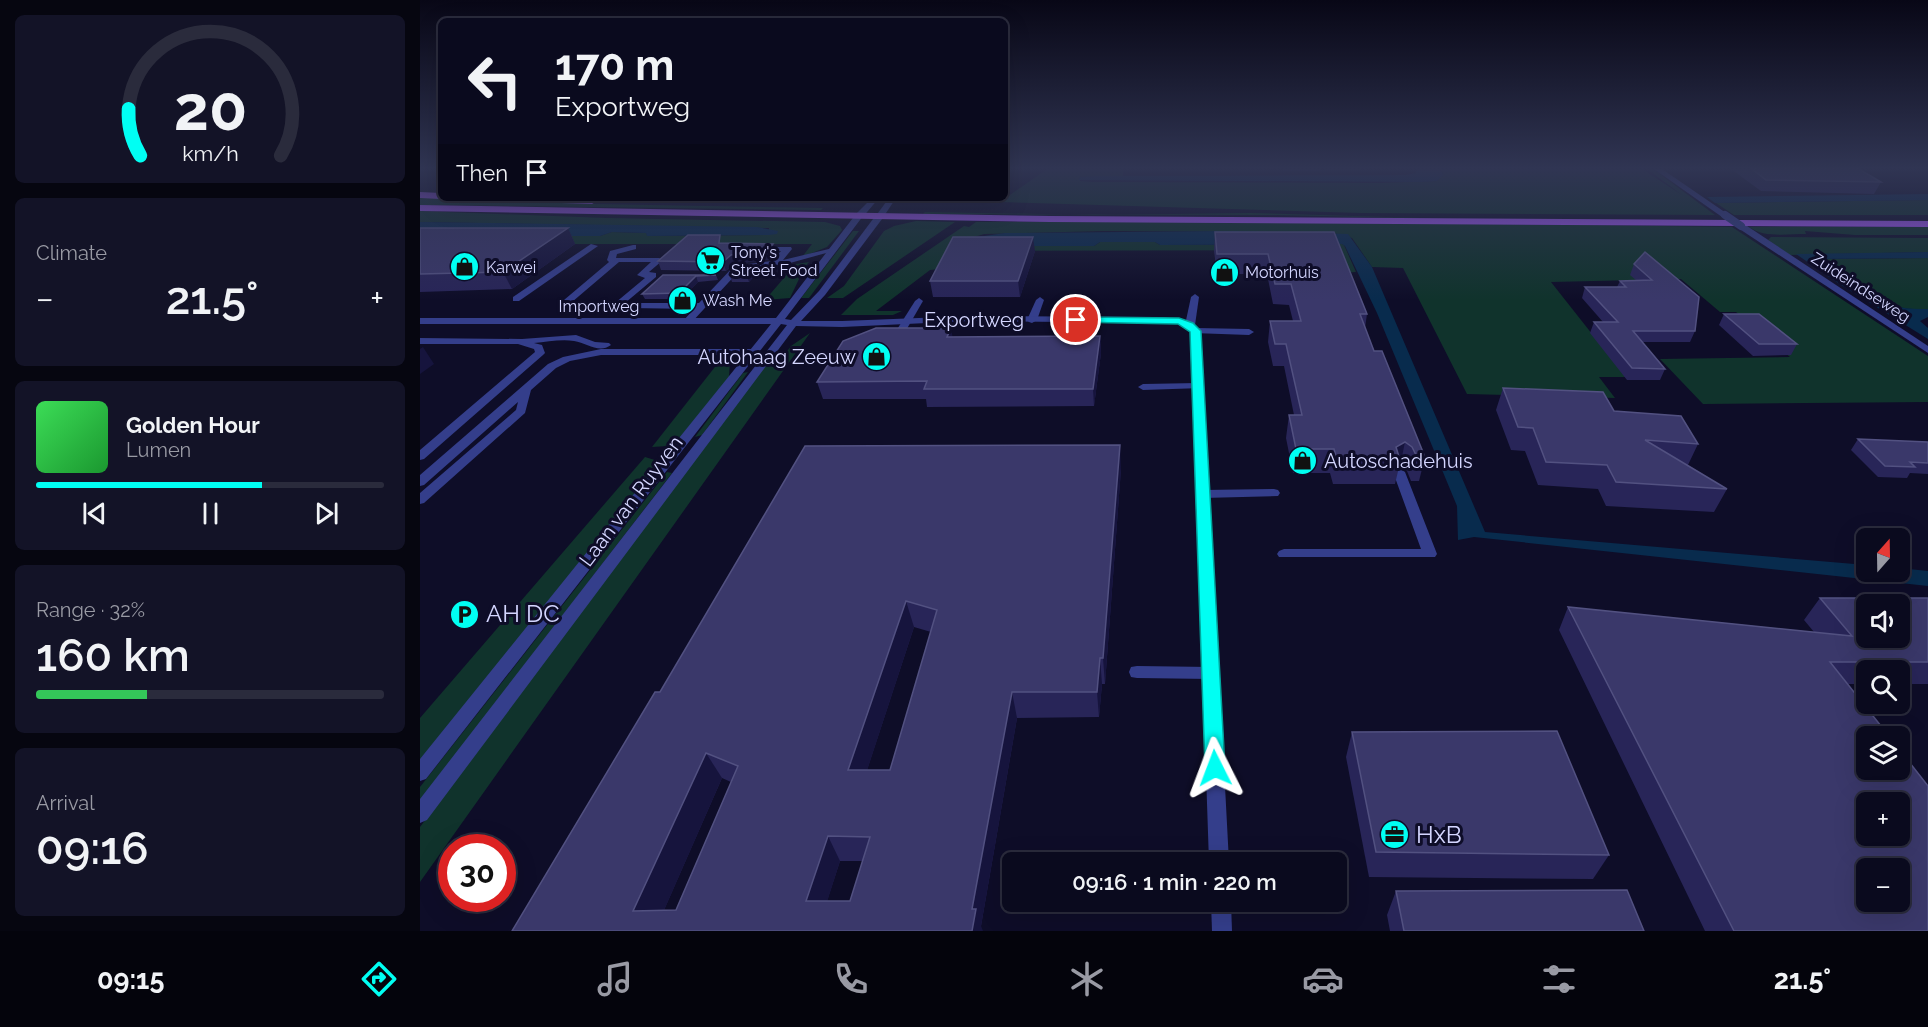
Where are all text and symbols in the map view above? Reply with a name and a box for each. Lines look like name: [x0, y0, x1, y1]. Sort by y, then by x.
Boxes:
text: 170 m: [555, 41, 674, 90]
icon: left: [456, 42, 534, 120]
text: 20: [173, 71, 247, 145]
text: Exportweg: [555, 91, 690, 122]
text: km/h: [182, 141, 238, 166]
icon: arrive: [520, 156, 553, 189]
text: Then: [456, 160, 508, 186]
text: Climate: [36, 241, 107, 265]
place label: Tony's Street Food: [731, 243, 817, 280]
supermarket icon: Tony's Street Food: [694, 245, 726, 277]
street label: Zuideindseweg: [1808, 248, 1914, 326]
shop icon: Karwei: [449, 251, 481, 283]
shop icon: Motorhuis: [1208, 256, 1240, 288]
place label: Karwei: [486, 258, 536, 277]
place label: Motorhuis: [1245, 263, 1319, 282]
text: 21.5°: [166, 272, 258, 325]
text: −: [36, 279, 54, 318]
text: +: [370, 279, 384, 318]
shop icon: Wash Me: [666, 284, 698, 316]
place label: Wash Me: [703, 291, 772, 310]
pin: [1050, 294, 1101, 345]
street label: Importweg: [558, 297, 640, 316]
icon: arrive: [1059, 303, 1092, 336]
street label: Exportweg: [924, 308, 1024, 332]
shop icon: Autohaag Zeeuw: [861, 341, 893, 373]
place label: Autohaag Zeeuw: [698, 345, 856, 369]
text: Golden Hour: [126, 412, 260, 438]
street label: Laan van Ruyven: [574, 431, 688, 571]
text: Lumen: [126, 438, 191, 462]
shop icon: Autoschadehuis: [1287, 445, 1319, 477]
place label: Autoschadehuis: [1324, 449, 1473, 473]
icon: previous: [78, 497, 111, 530]
icon: pause: [194, 497, 227, 530]
icon: next: [310, 497, 343, 530]
north arrow: [1856, 528, 1910, 582]
map controls: [1856, 528, 1910, 912]
button: sound: [1856, 594, 1910, 648]
text: Range · 32%: [36, 598, 145, 622]
parking icon: AH DC: [449, 598, 481, 630]
place label: AH DC: [486, 599, 560, 628]
text: 160 km: [36, 629, 190, 682]
button: search: [1856, 660, 1910, 714]
button: layers: [1856, 726, 1910, 780]
position arrow: [1183, 736, 1247, 800]
text: Arrival: [36, 791, 95, 815]
button: +: [1856, 792, 1910, 846]
office icon: HxB: [1379, 819, 1411, 851]
place label: HxB: [1416, 820, 1462, 849]
text: 09:16: [36, 822, 149, 875]
speed limit sign: 30: [438, 834, 516, 912]
button: −: [1856, 858, 1910, 912]
text: 09:16 · 1 min · 220 m: [1072, 869, 1277, 895]
icon: directions: [358, 958, 400, 1000]
icon: music: [594, 958, 636, 1000]
icon: phone: [830, 958, 872, 1000]
icon: climate: [1066, 958, 1108, 1000]
icon: car: [1302, 958, 1344, 1000]
icon: filters: [1538, 958, 1580, 1000]
text: 09:15: [97, 964, 164, 995]
text: 21.5°: [1774, 964, 1831, 995]

